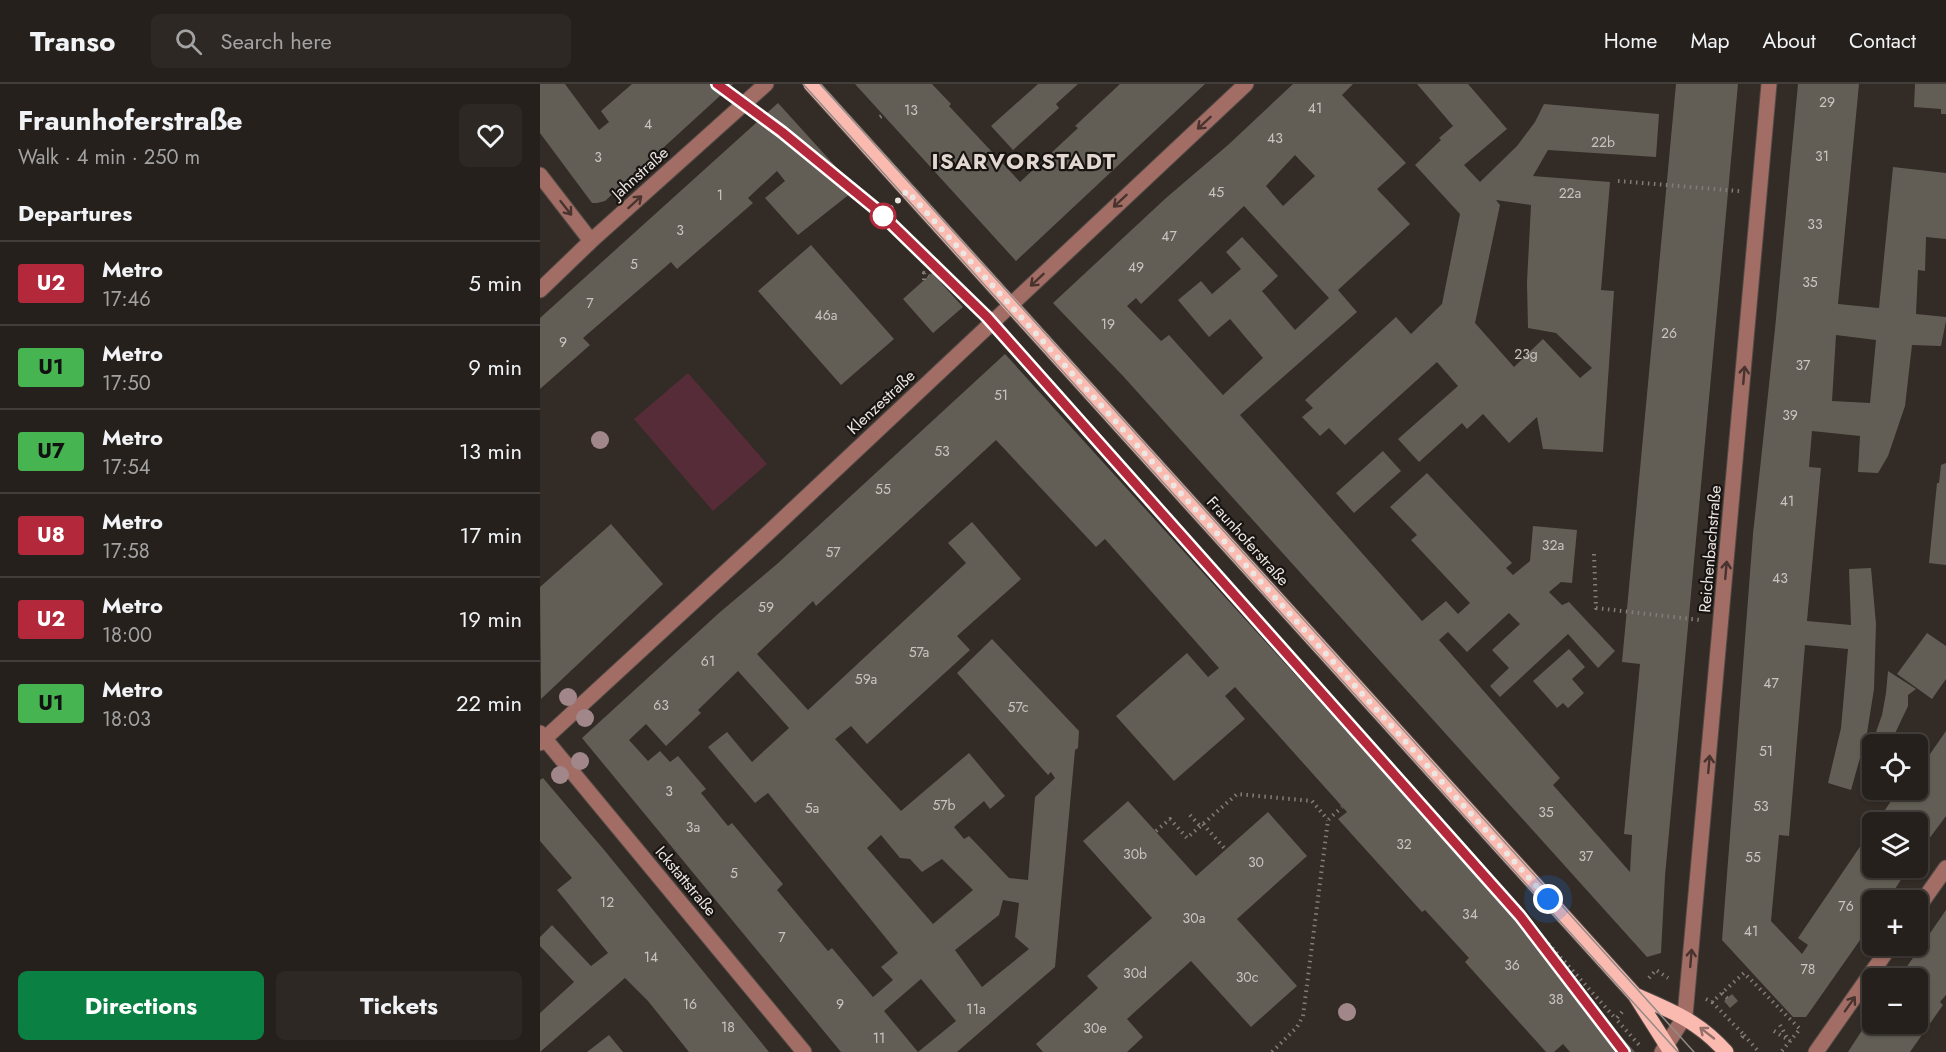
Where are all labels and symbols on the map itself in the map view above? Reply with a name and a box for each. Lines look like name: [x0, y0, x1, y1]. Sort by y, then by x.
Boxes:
house number: 29: [1819, 92, 1835, 112]
house number: 41: [1308, 98, 1322, 118]
house number: 13: [904, 100, 918, 120]
house number: 4: [644, 114, 652, 134]
one-way arrow: [1197, 116, 1212, 130]
house number: 43: [1267, 128, 1283, 148]
house number: 22b: [1591, 132, 1615, 152]
street label: Jahnstraße: [605, 141, 673, 206]
district label: ISARVORSTADT: [931, 145, 1117, 177]
house number: 31: [1815, 146, 1829, 166]
house number: 3: [594, 147, 602, 167]
house number: 45: [1208, 182, 1224, 202]
house number: 22a: [1559, 183, 1581, 203]
house number: 1: [717, 185, 723, 205]
one-way arrow: [1113, 194, 1128, 209]
one-way arrow: [627, 195, 642, 209]
one-way arrow: [559, 200, 572, 216]
unlabelled marker: [870, 203, 896, 229]
house number: 33: [1807, 214, 1823, 234]
house number: 3: [676, 220, 684, 240]
house number: 47: [1161, 226, 1177, 246]
house number: 5: [630, 254, 638, 274]
house number: 49: [1128, 257, 1144, 277]
house number: 35: [1802, 272, 1818, 292]
one-way arrow: [1030, 273, 1045, 287]
house number: 7: [586, 293, 594, 313]
house number: 46a: [815, 305, 837, 325]
house number: 19: [1101, 314, 1115, 334]
house number: 26: [1661, 323, 1677, 343]
house number: 9: [559, 332, 567, 352]
house number: 23g: [1514, 344, 1538, 364]
house number: 37: [1796, 355, 1811, 375]
street label: Klenzestraße: [842, 364, 920, 440]
one-way arrow: [1738, 366, 1749, 386]
house number: 51: [994, 385, 1008, 405]
house number: 39: [1782, 405, 1798, 425]
house number: 53: [934, 441, 950, 461]
house number: 55: [875, 479, 891, 499]
street label: Reichenbachstraße: [1693, 484, 1727, 614]
street label: Fraunhoferstraße: [1201, 491, 1295, 591]
house number: 41: [1780, 491, 1794, 511]
house number: 32a: [1542, 535, 1564, 555]
house number: 57: [825, 542, 841, 562]
one-way arrow: [1721, 560, 1732, 580]
house number: 43: [1772, 568, 1788, 588]
house number: 59: [758, 597, 774, 617]
house number: 57a: [909, 642, 929, 662]
house number: 61: [701, 651, 715, 671]
house number: 59a: [855, 669, 877, 689]
house number: 47: [1763, 673, 1779, 693]
house number: 63: [653, 695, 669, 715]
house number: 57c: [1008, 697, 1028, 717]
house number: 51: [1759, 741, 1773, 761]
one-way arrow: [1704, 754, 1715, 774]
house number: 3: [665, 781, 673, 801]
house number: 57b: [932, 795, 956, 815]
house number: 53: [1753, 796, 1769, 816]
house number: 5a: [805, 798, 819, 818]
house number: 35: [1538, 802, 1554, 822]
house number: 3a: [686, 817, 700, 837]
house number: 32: [1396, 834, 1412, 854]
street label: Ickstattstraße: [650, 841, 722, 921]
house number: 30b: [1123, 844, 1147, 864]
house number: 37: [1579, 846, 1594, 866]
house number: 55: [1745, 847, 1761, 867]
house number: 30: [1248, 852, 1264, 872]
house number: 5: [730, 863, 738, 883]
your location: [1533, 884, 1563, 914]
house number: 12: [600, 892, 614, 912]
house number: 76: [1838, 896, 1854, 916]
house number: 34: [1462, 904, 1478, 924]
house number: 30a: [1183, 908, 1205, 928]
house number: 41: [1744, 921, 1758, 941]
house number: 7: [778, 927, 786, 947]
house number: 14: [644, 947, 658, 967]
one-way arrow: [1686, 949, 1697, 969]
house number: 36: [1504, 955, 1520, 975]
house number: 78: [1801, 959, 1816, 979]
house number: 30d: [1123, 963, 1147, 983]
house number: 30c: [1236, 967, 1258, 987]
house number: 38: [1548, 989, 1564, 1009]
house number: 16: [683, 994, 697, 1014]
house number: 9: [836, 994, 844, 1014]
one-way arrow: [1843, 997, 1856, 1013]
house number: 11a: [966, 999, 986, 1019]
house number: 18: [721, 1017, 735, 1037]
house number: 30e: [1083, 1018, 1107, 1038]
one-way arrow: [1699, 1027, 1715, 1040]
house number: 11: [873, 1028, 885, 1048]

